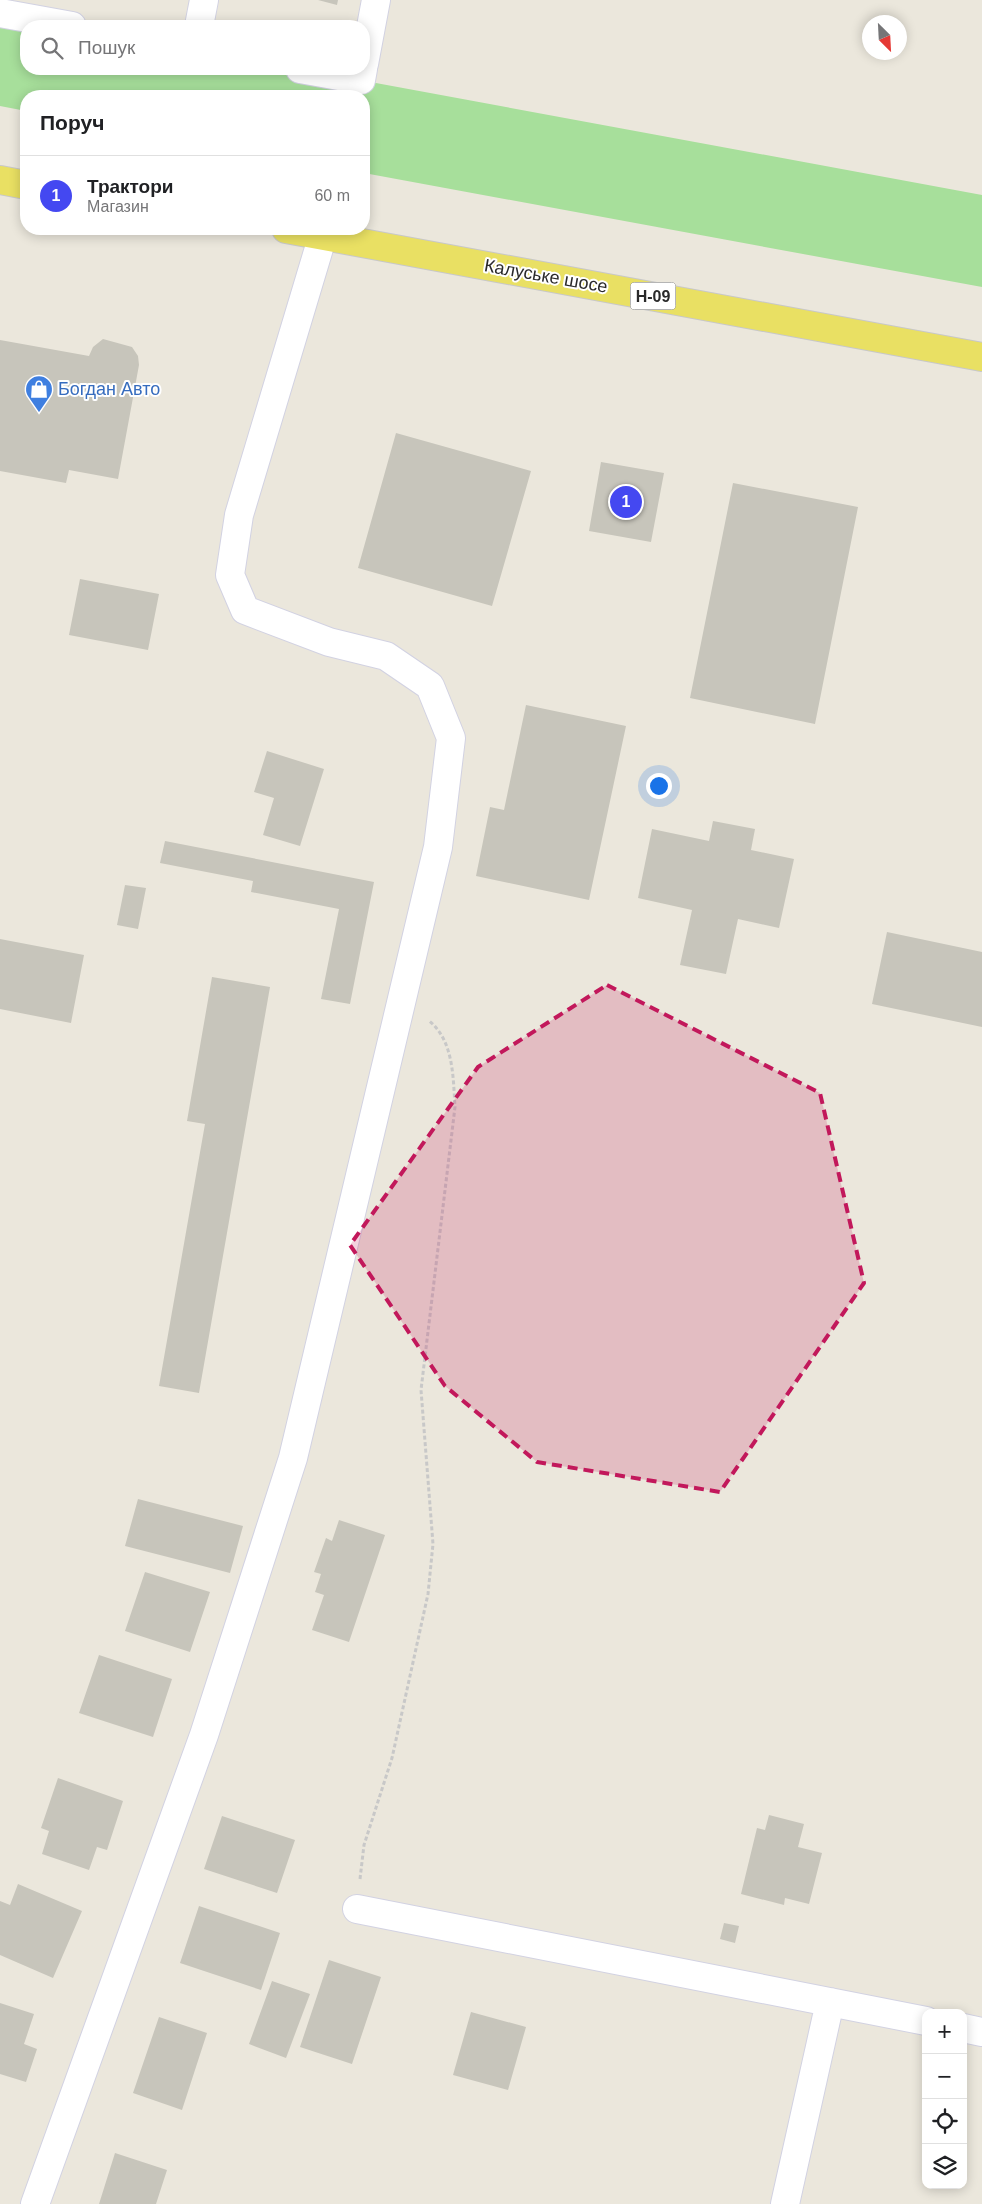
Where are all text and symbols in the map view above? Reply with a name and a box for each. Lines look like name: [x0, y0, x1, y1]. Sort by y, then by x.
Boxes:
north arrow: [862, 15, 907, 60]
search box: [20, 20, 370, 75]
icon: search: [38, 34, 66, 62]
text: Пошук: [78, 37, 135, 58]
text: Поруч: [40, 111, 104, 134]
text: Трактори: [87, 176, 174, 197]
text: 1: [52, 187, 60, 204]
text: 60 m: [314, 187, 350, 204]
text: Магазин: [87, 198, 149, 215]
street label: Калуське шосе: [483, 255, 609, 297]
road number: Н-09: [630, 282, 676, 310]
shop icon: Богдан Авто: [24, 374, 54, 413]
place label: Богдан Авто: [58, 379, 160, 399]
pin: 1: [610, 483, 642, 521]
your location: [646, 773, 672, 799]
map controls: [922, 2009, 967, 2189]
button: +: [922, 2009, 967, 2054]
button: −: [922, 2054, 967, 2099]
button: locate: [922, 2099, 967, 2144]
button: layers: [922, 2144, 967, 2189]

